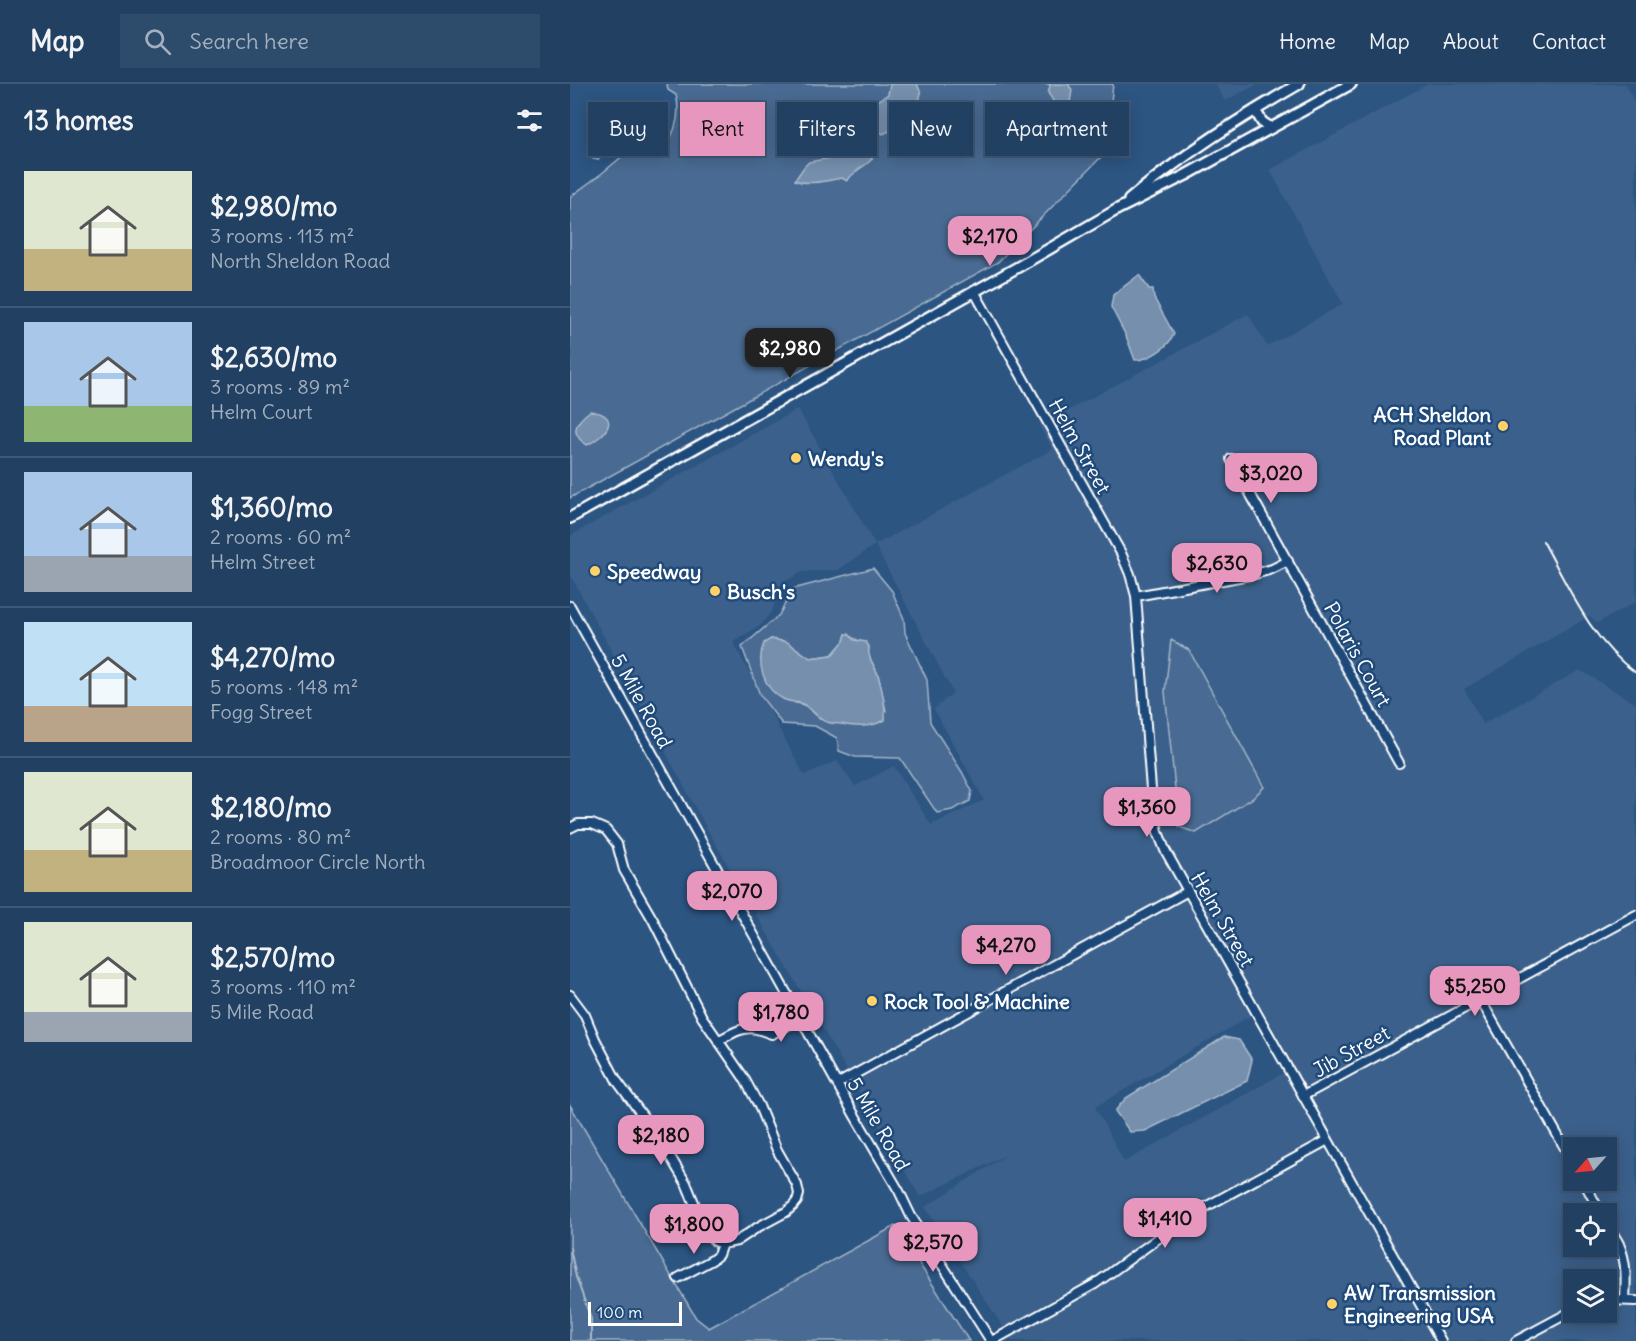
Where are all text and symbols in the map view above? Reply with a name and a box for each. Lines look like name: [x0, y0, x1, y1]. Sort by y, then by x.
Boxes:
search box: [120, 14, 540, 68]
text: Map: [30, 23, 84, 59]
icon: search: [141, 25, 174, 58]
text: Search here: [189, 27, 309, 55]
text: Home: [1279, 28, 1336, 55]
text: Map: [1369, 28, 1410, 55]
text: About: [1443, 28, 1499, 55]
text: Contact: [1532, 28, 1606, 55]
chip: Buy: [588, 102, 668, 156]
chip: Rent: [680, 102, 765, 156]
chip: Filters: [777, 102, 877, 156]
chip: New: [889, 102, 973, 156]
chip: Apartment: [985, 102, 1129, 156]
text: 13 homes: [24, 104, 134, 137]
icon: filters: [513, 104, 546, 137]
text: $2,980/mo: [210, 190, 337, 223]
icon: home: [72, 195, 144, 267]
pin: $2,170: [941, 216, 1039, 267]
text: 3 rooms · 113 m²: [210, 223, 354, 248]
text: $2,170: [962, 223, 1018, 248]
text: North Sheldon Road: [210, 248, 390, 273]
pin: $2,980: [741, 328, 839, 379]
text: $2,980: [759, 335, 821, 360]
text: $2,630/mo: [210, 341, 337, 374]
icon: home: [72, 346, 144, 418]
text: 3 rooms · 89 m²: [210, 374, 350, 399]
street label: Helm Street: [1044, 394, 1117, 498]
text: Helm Court: [210, 399, 313, 424]
place label: ACH Sheldon Road Plant: [1374, 402, 1491, 450]
marker: ACH Sheldon Road Plant: [1496, 419, 1510, 433]
place label: Wendy's: [808, 446, 884, 471]
marker: Wendy's: [789, 451, 803, 465]
pin: $3,020: [1222, 453, 1320, 504]
text: $3,020: [1239, 460, 1303, 485]
text: $1,360/mo: [210, 491, 333, 524]
icon: home: [72, 496, 144, 568]
text: 2 rooms · 60 m²: [210, 524, 351, 549]
pin: $2,630: [1168, 543, 1266, 594]
text: Helm Street: [210, 549, 315, 574]
text: $2,630: [1186, 550, 1248, 575]
place label: Speedway: [607, 559, 701, 584]
marker: Speedway: [588, 564, 602, 578]
place label: Busch's: [727, 579, 795, 604]
marker: Busch's: [708, 584, 722, 598]
street label: Polaris Court: [1319, 597, 1397, 711]
text: $4,270/mo: [210, 641, 335, 674]
icon: home: [72, 646, 144, 718]
street label: 5 Mile Road: [606, 650, 678, 753]
text: 5 rooms · 148 m²: [210, 674, 358, 699]
text: Fogg Street: [210, 699, 312, 724]
pin: $1,360: [1098, 787, 1196, 838]
text: $2,180/mo: [210, 791, 332, 824]
text: $1,360: [1118, 794, 1176, 819]
icon: home: [72, 796, 144, 868]
text: 2 rooms · 80 m²: [210, 824, 351, 849]
text: Broadmoor Circle North: [210, 849, 426, 874]
street label: Helm Street: [1186, 867, 1260, 971]
pin: $2,070: [683, 871, 781, 922]
text: $2,070: [701, 878, 763, 903]
pin: $4,270: [957, 925, 1055, 976]
text: $4,270: [976, 932, 1036, 957]
text: $2,570/mo: [210, 941, 335, 974]
icon: home: [72, 946, 144, 1018]
pin: $5,250: [1426, 966, 1524, 1017]
text: $5,250: [1444, 973, 1506, 998]
text: 3 rooms · 110 m²: [210, 974, 356, 999]
place label: Rock Tool & Machine: [884, 989, 1070, 1014]
pin: $1,780: [732, 992, 830, 1043]
marker: Rock Tool & Machine: [865, 994, 879, 1008]
text: 5 Mile Road: [210, 999, 314, 1024]
text: $1,780: [752, 999, 810, 1024]
street label: Jib Street: [1308, 1020, 1394, 1082]
street label: 5 Mile Road: [842, 1073, 916, 1175]
pin: $2,180: [612, 1115, 710, 1166]
text: $2,180: [632, 1122, 690, 1147]
north arrow: [1563, 1137, 1617, 1191]
map controls: [1563, 1137, 1617, 1323]
pin: $1,410: [1116, 1198, 1214, 1249]
button: locate: [1563, 1203, 1617, 1257]
pin: $1,800: [645, 1204, 743, 1255]
text: $1,410: [1138, 1205, 1192, 1230]
text: $1,800: [664, 1211, 724, 1236]
pin: $2,570: [884, 1222, 982, 1273]
text: $2,570: [903, 1229, 963, 1254]
button: layers: [1563, 1269, 1617, 1323]
place label: AW Transmission Engineering USA: [1344, 1280, 1496, 1328]
marker: AW Transmission Engineering USA: [1325, 1297, 1339, 1311]
scale bar: [588, 1299, 682, 1326]
text: 100 m: [597, 1302, 642, 1322]

